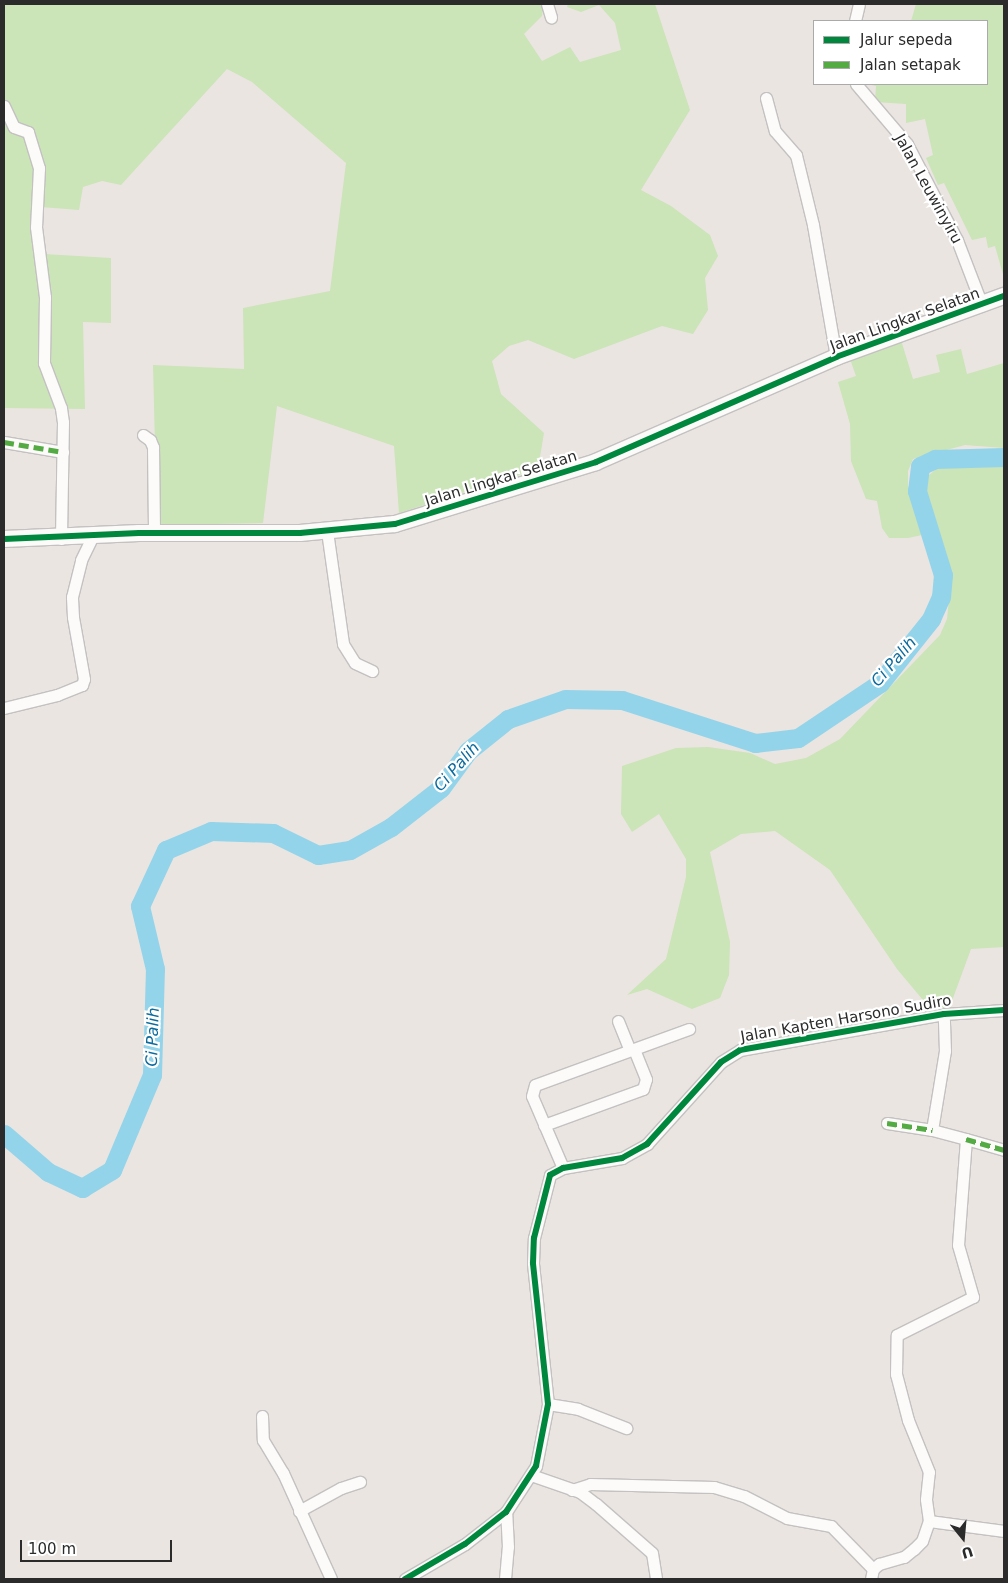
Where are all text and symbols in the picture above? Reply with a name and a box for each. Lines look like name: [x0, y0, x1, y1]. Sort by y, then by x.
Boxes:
legend: [813, 20, 988, 85]
text: Jalur sepeda: [860, 31, 953, 49]
text: Jalan setapak: [860, 56, 961, 74]
street label: Jalan Leuwinyiru: [890, 131, 966, 247]
street label: Jalan Lingkar Selatan: [828, 285, 982, 355]
street label: Jalan Lingkar Selatan: [423, 447, 579, 511]
water label: Ci Palih: [867, 633, 921, 691]
water label: Ci Palih: [430, 739, 484, 795]
street label: Jalan Kapten Harsono Sudiro: [739, 992, 953, 1046]
water label: Ci Palih: [142, 1007, 164, 1067]
north arrow: [938, 1513, 988, 1563]
scale bar: [22, 1530, 175, 1562]
text: 100 m: [28, 1540, 76, 1558]
text: U: [960, 1543, 975, 1562]

